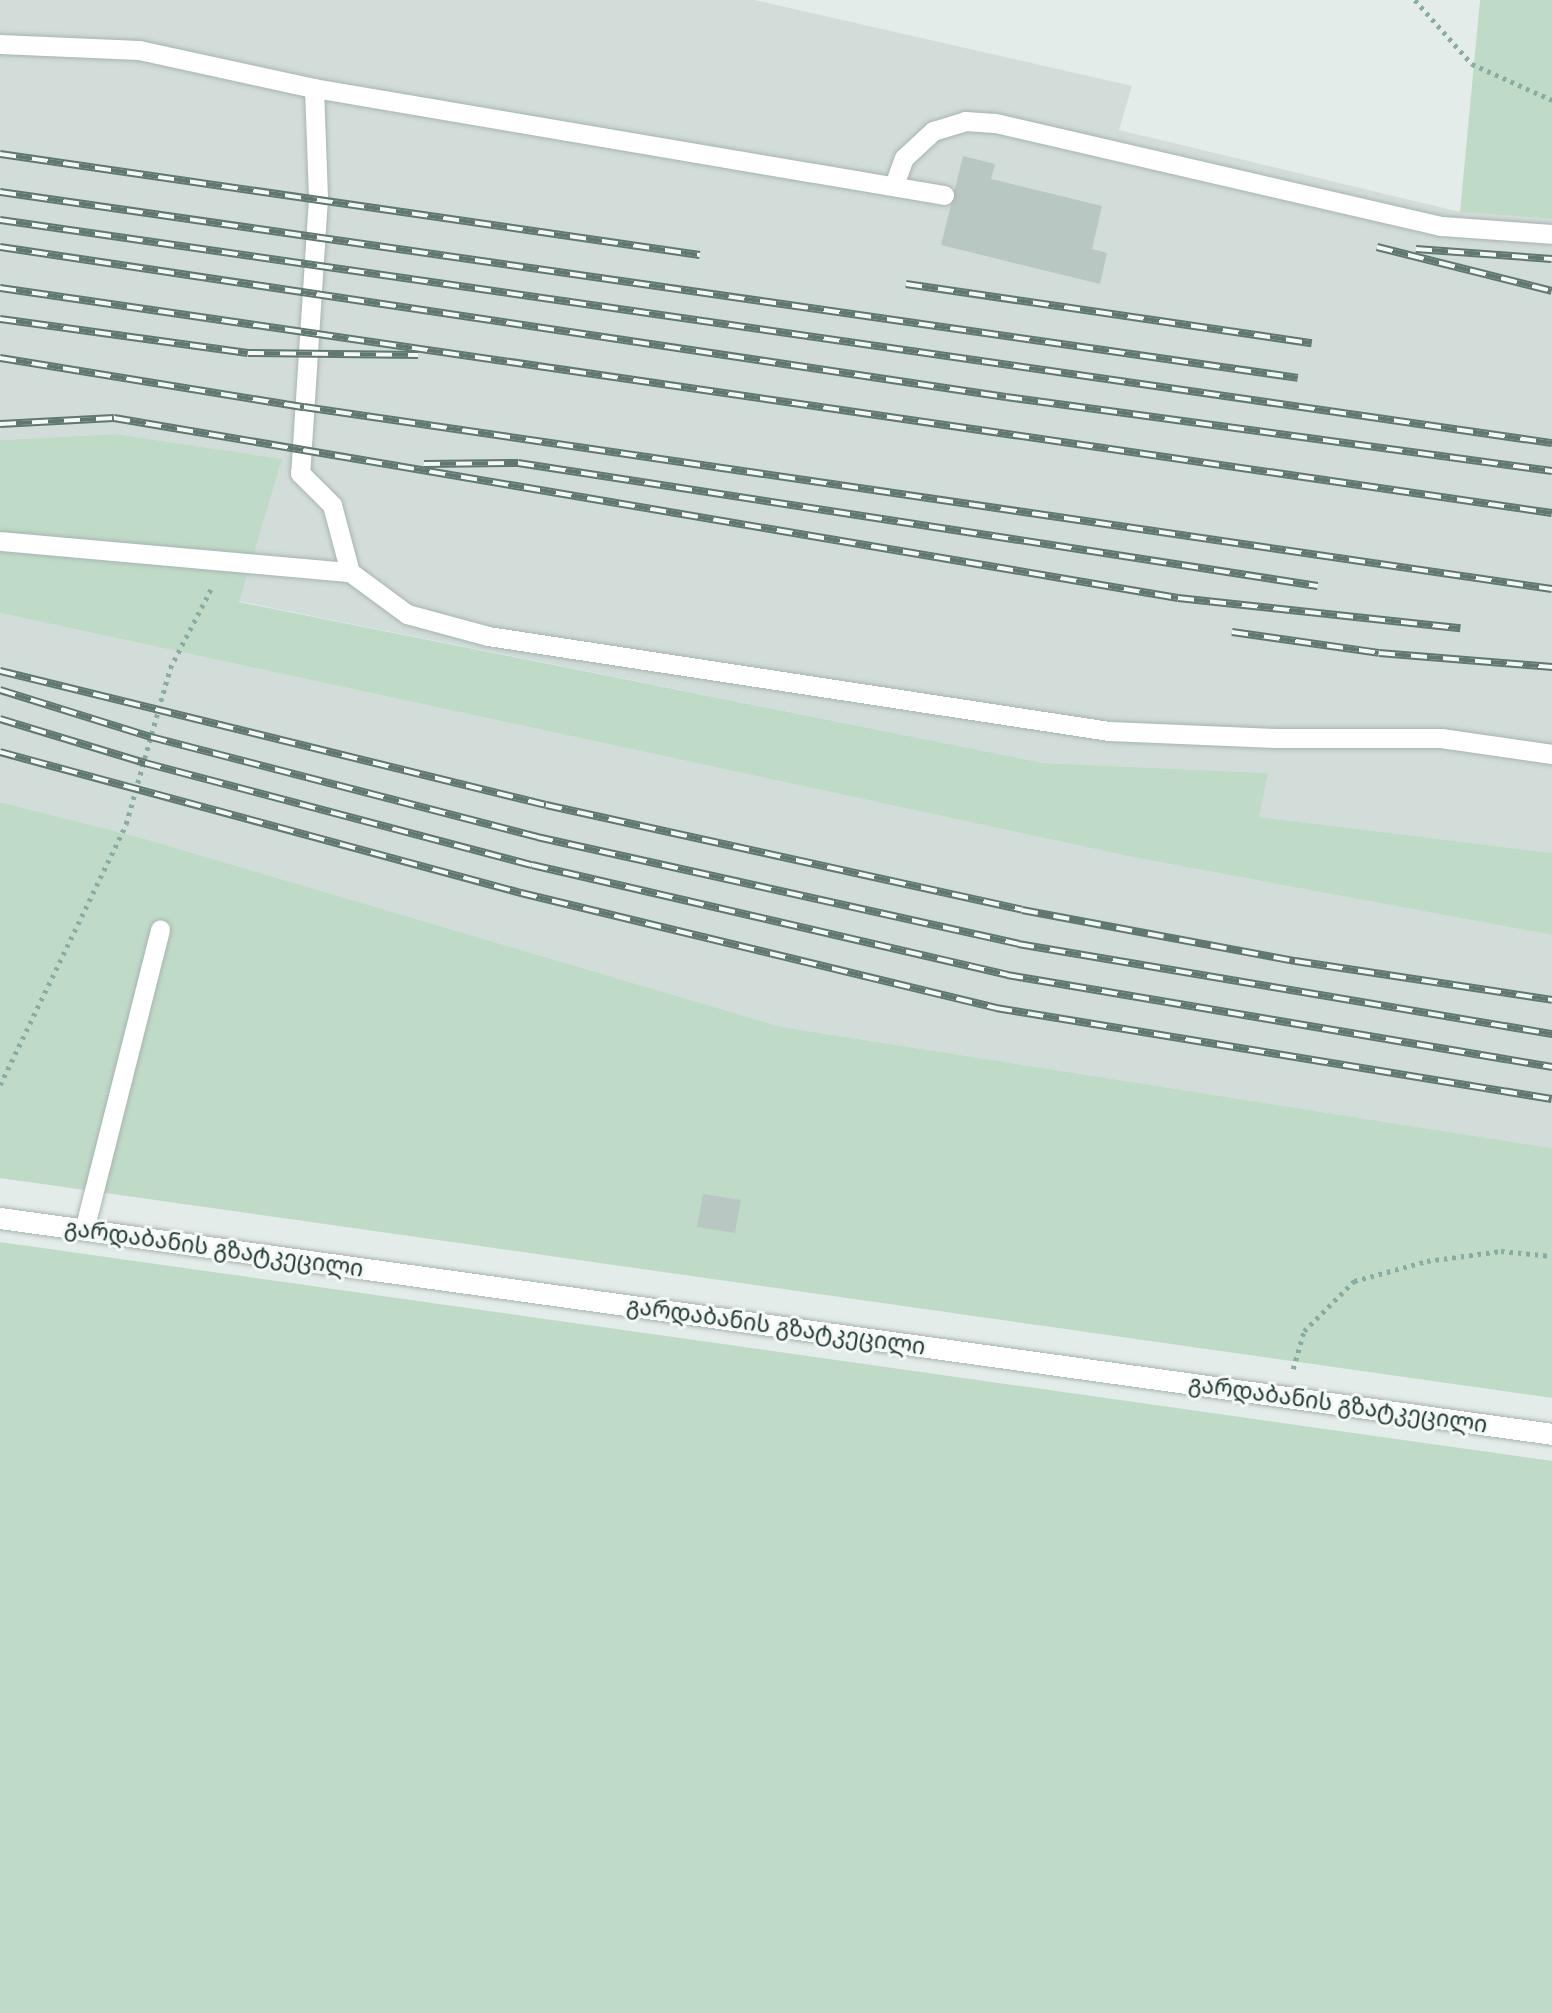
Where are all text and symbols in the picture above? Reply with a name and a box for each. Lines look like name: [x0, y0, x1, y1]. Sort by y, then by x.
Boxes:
street label: გარდაბანის გზატკეცილი: [63, 1213, 365, 1283]
street label: გარდაბანის გზატკეცილი: [625, 1291, 927, 1361]
street label: გარდაბანის გზატკეცილი: [1187, 1369, 1489, 1439]

